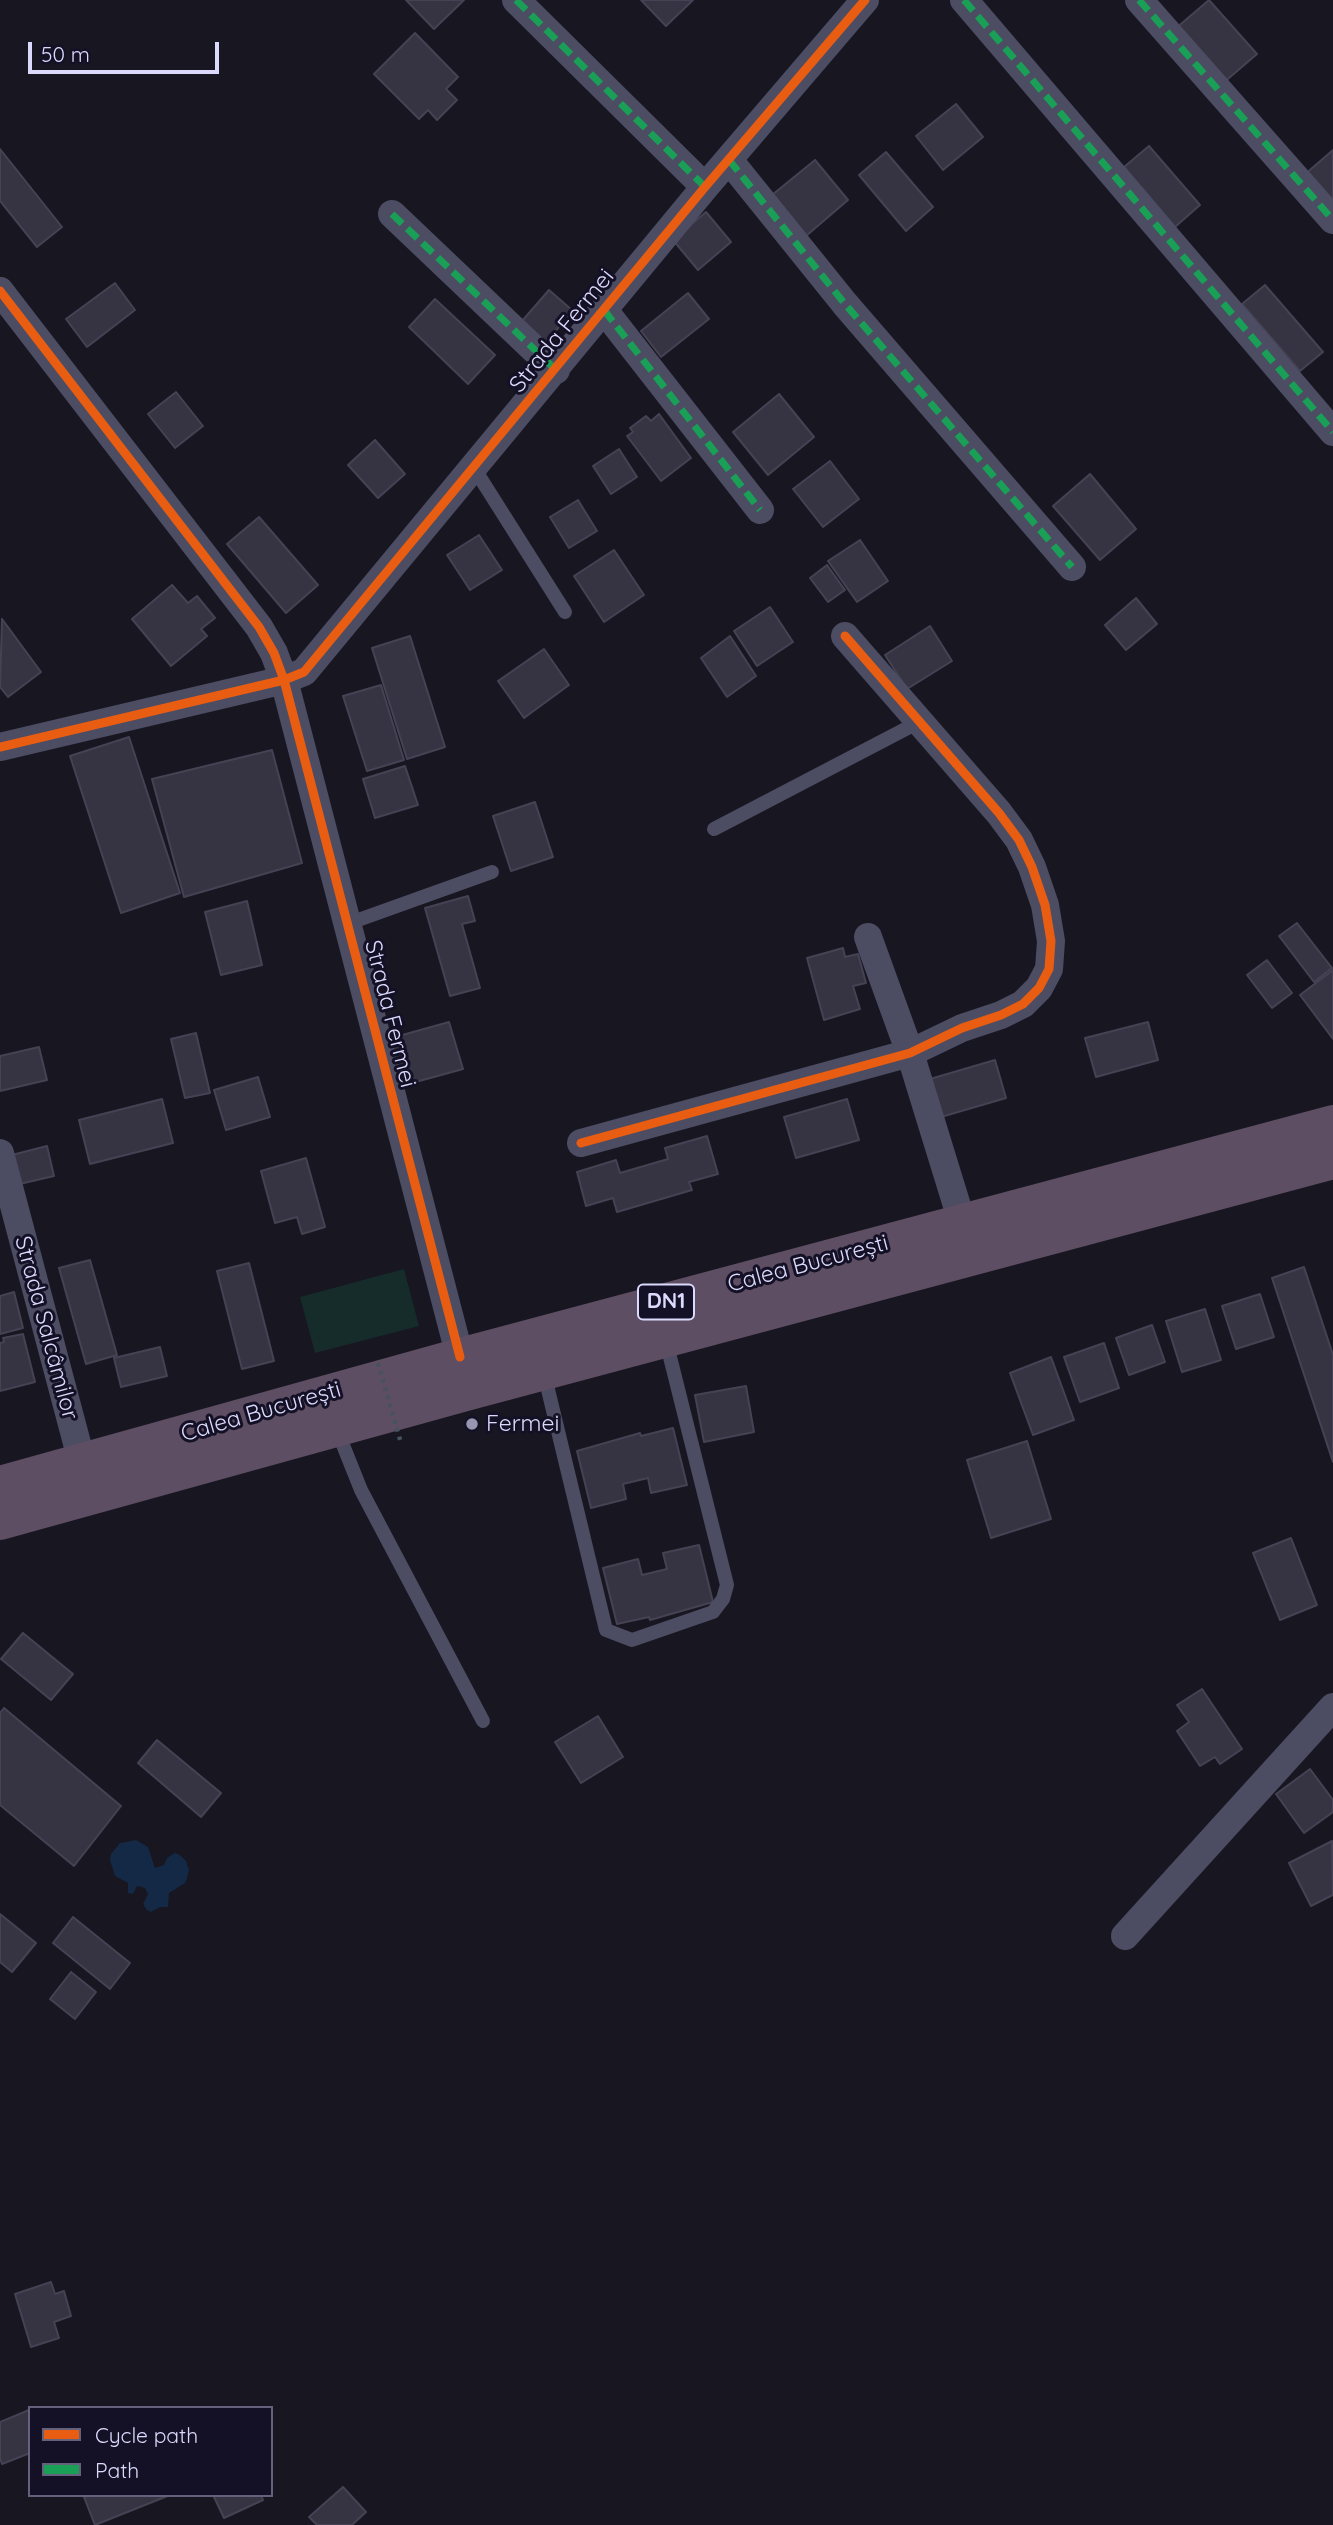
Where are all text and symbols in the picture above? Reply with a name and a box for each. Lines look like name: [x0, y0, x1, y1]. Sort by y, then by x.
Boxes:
scale bar: [32, 28, 222, 72]
text: 50 m: [41, 41, 90, 67]
street label: Strada Fermei: [504, 264, 620, 398]
street label: Strada Fermei: [358, 937, 422, 1091]
street label: Calea București: [725, 1229, 891, 1299]
street label: Strada Salcâmilor: [8, 1233, 84, 1423]
road number: DN1: [638, 1284, 694, 1320]
street label: Calea București: [178, 1376, 344, 1448]
place label: Fermei: [486, 1410, 559, 1438]
marker: Fermei: [464, 1416, 480, 1432]
legend: [28, 2406, 273, 2497]
text: Cycle path: [95, 2422, 198, 2448]
text: Path: [95, 2457, 139, 2483]

